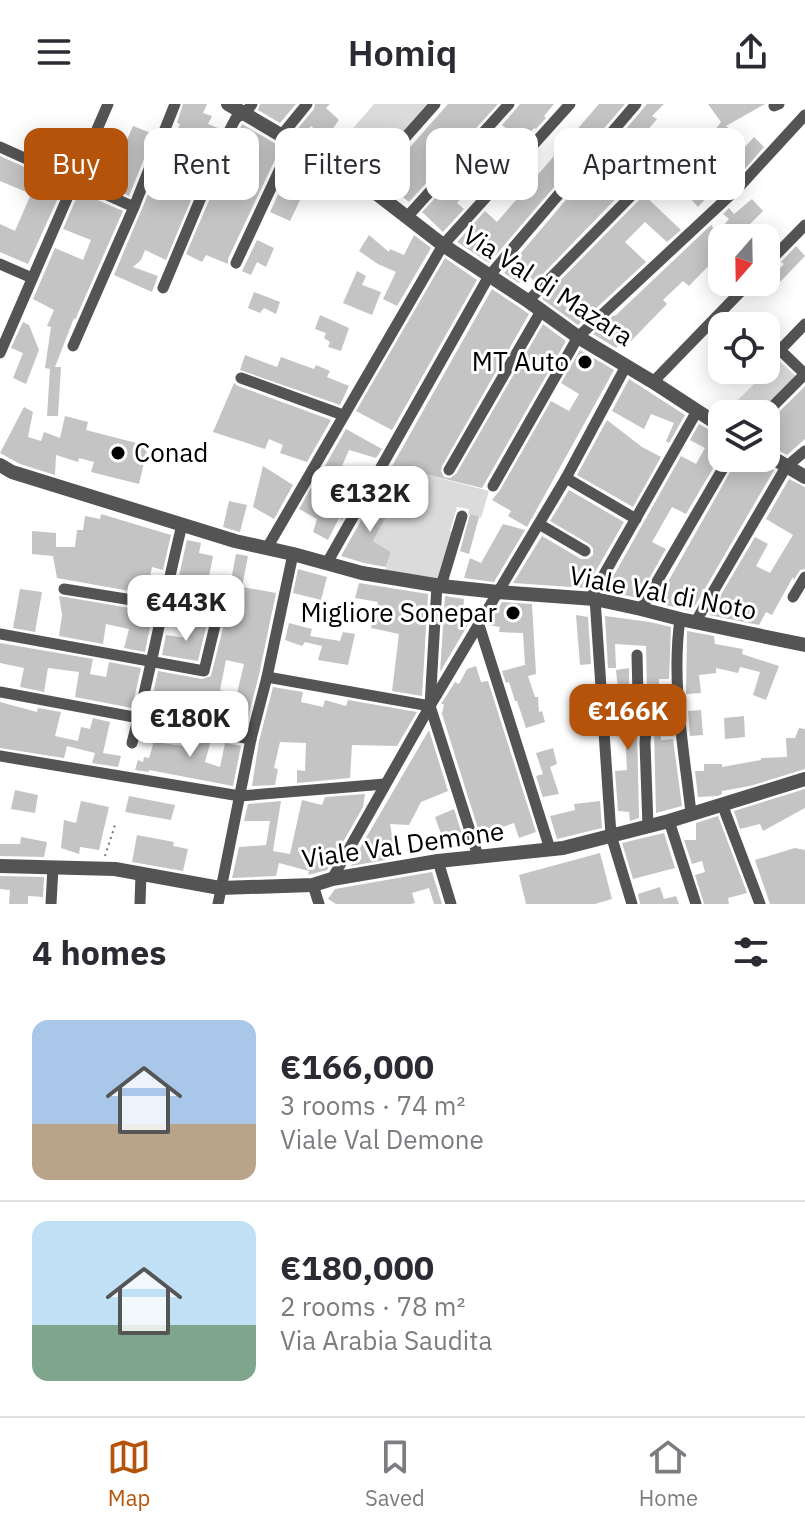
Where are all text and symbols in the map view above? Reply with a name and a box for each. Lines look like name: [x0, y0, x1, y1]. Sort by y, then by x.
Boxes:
text: Homiq: [348, 29, 457, 76]
icon: menu: [32, 30, 76, 74]
icon: share: [729, 30, 773, 74]
chip: Buy: [24, 128, 128, 200]
chip: Rent: [144, 128, 259, 200]
chip: Filters: [275, 128, 410, 200]
chip: New: [426, 128, 538, 200]
chip: Apartment: [554, 128, 745, 200]
street label: Via Val di Mazara: [457, 217, 640, 353]
north arrow: [708, 224, 780, 296]
map controls: [708, 224, 780, 472]
button: locate: [708, 312, 780, 384]
place label: MT Auto: [472, 344, 569, 378]
marker: MT Auto: [576, 353, 594, 371]
button: layers: [708, 400, 780, 472]
place label: Conad: [134, 435, 208, 469]
marker: Conad: [109, 444, 127, 462]
pin: €132K: [314, 466, 426, 534]
text: €132K: [329, 475, 411, 509]
street label: Viale Val di Noto: [567, 557, 760, 627]
pin: €443K: [130, 575, 242, 643]
text: €443K: [145, 584, 227, 618]
place label: Migliore Sonepar: [300, 595, 497, 629]
marker: Migliore Sonepar: [504, 604, 522, 622]
pin: €166K: [572, 684, 684, 752]
pin: €180K: [134, 691, 246, 759]
text: €166K: [587, 693, 669, 727]
text: €180K: [149, 700, 231, 734]
street label: Viale Val Demone: [300, 813, 506, 875]
text: 4 homes: [32, 930, 167, 974]
icon: filters: [729, 930, 773, 974]
text: €166,000: [280, 1044, 434, 1088]
icon: home: [96, 1052, 192, 1148]
text: 3 rooms · 74 m²: [280, 1088, 465, 1122]
text: Viale Val Demone: [280, 1122, 484, 1156]
text: €180,000: [280, 1245, 434, 1289]
icon: home: [96, 1253, 192, 1349]
text: 2 rooms · 78 m²: [280, 1289, 465, 1323]
text: Via Arabia Saudita: [280, 1323, 492, 1357]
tab: Map: [107, 1435, 151, 1512]
tab: Saved: [365, 1435, 425, 1512]
tab: Home: [639, 1435, 698, 1512]

